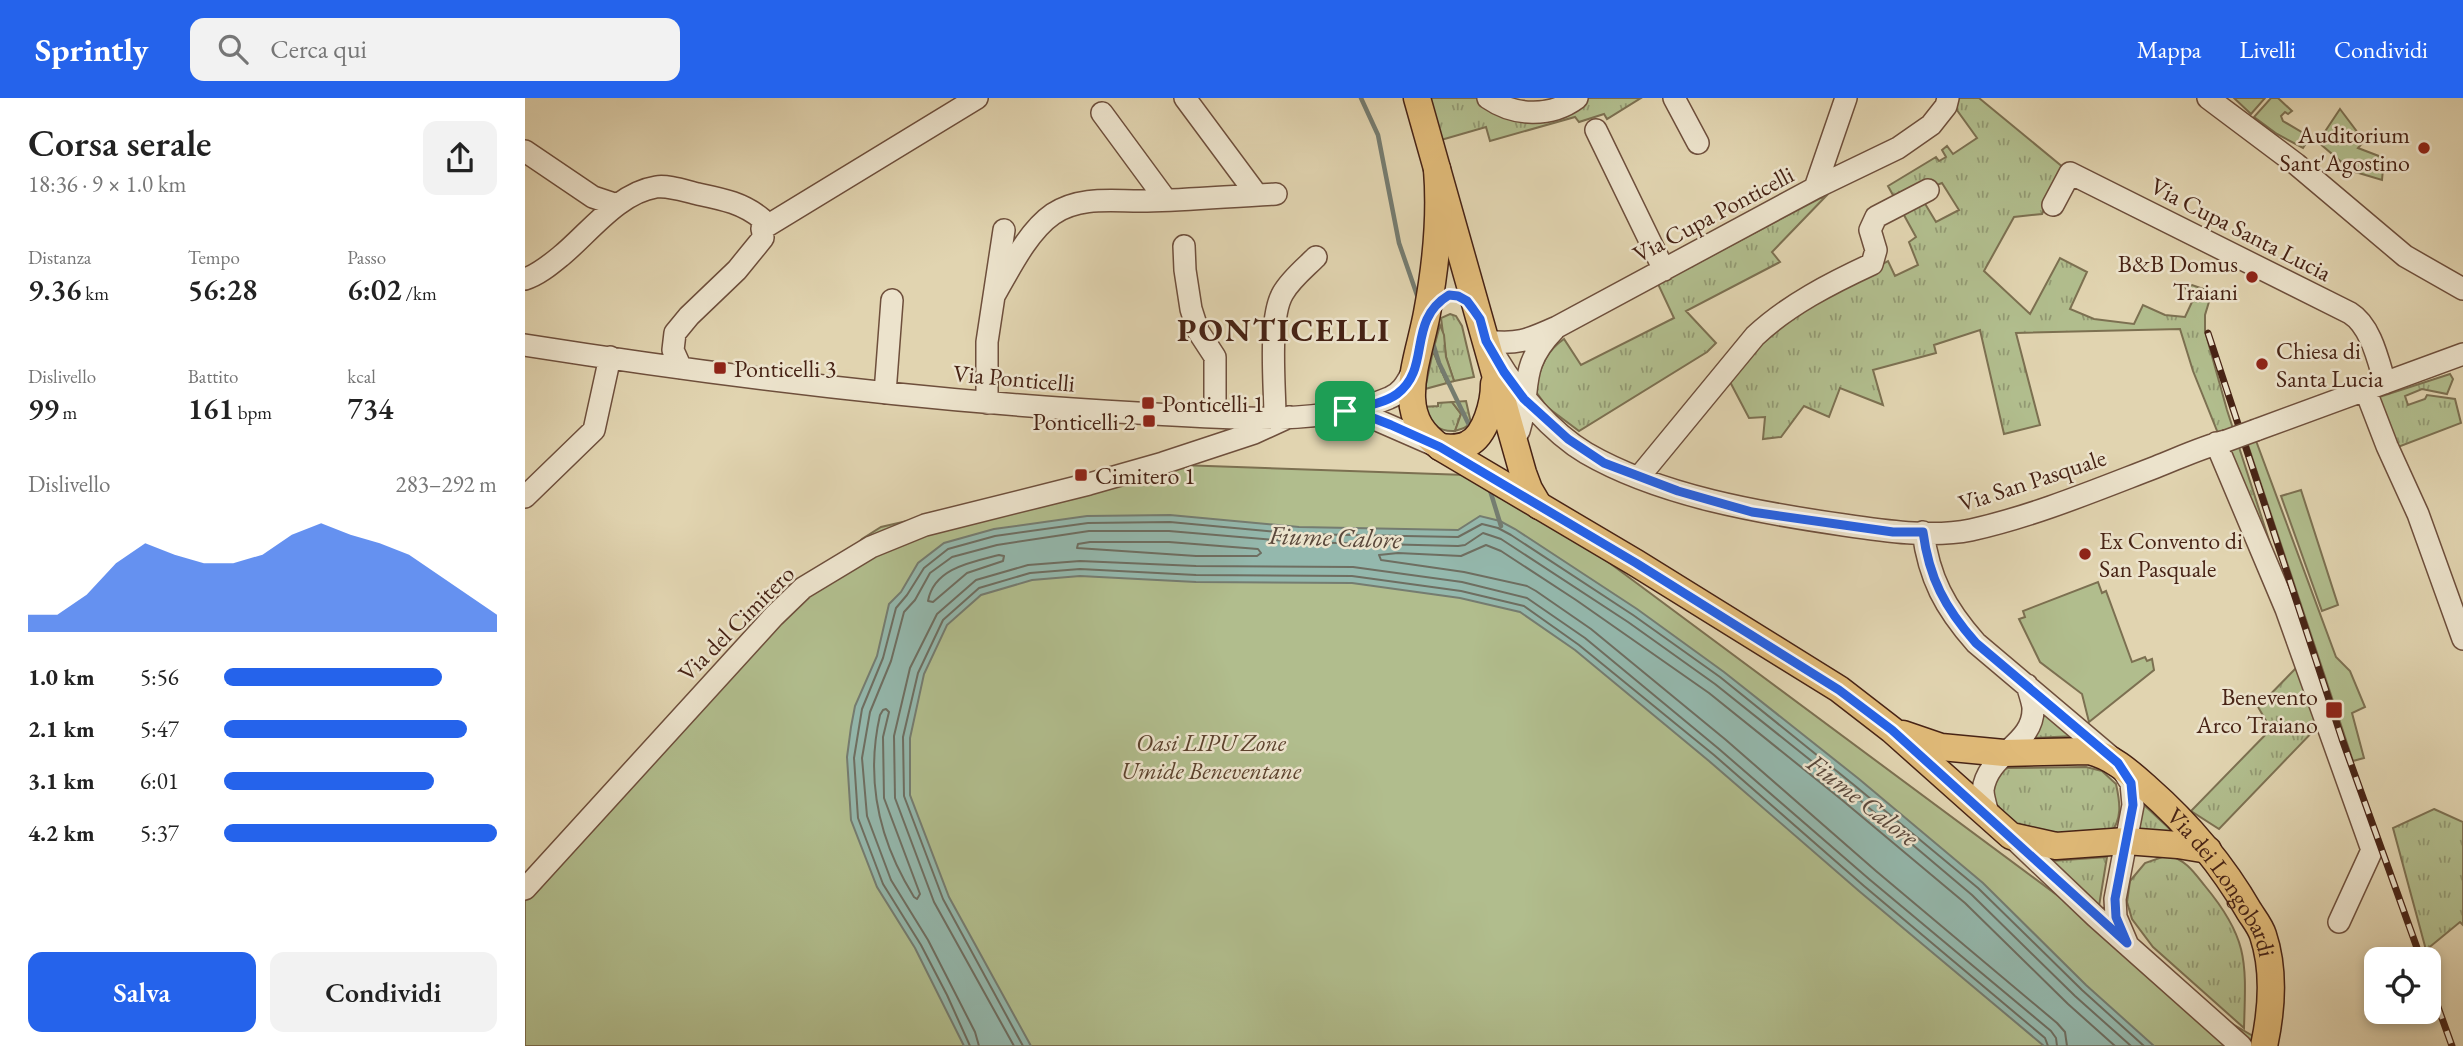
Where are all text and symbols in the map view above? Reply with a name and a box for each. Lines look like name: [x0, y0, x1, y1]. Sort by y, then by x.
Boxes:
search box: [190, 18, 680, 81]
text: Sprintly: [35, 28, 148, 71]
icon: search: [214, 30, 252, 68]
text: Cerca qui: [270, 32, 367, 66]
text: Mappa: [2137, 34, 2201, 65]
text: Livelli: [2239, 34, 2296, 65]
text: Condividi: [2334, 34, 2428, 65]
text: Corsa serale: [28, 118, 212, 167]
place label: Auditorium Sant'Agostino: [2280, 119, 2410, 178]
button: share: [423, 121, 497, 195]
marker: Auditorium Sant'Agostino: [2416, 140, 2432, 156]
street label: Via Cupa Ponticelli: [1627, 158, 1799, 269]
text: 18:36 · 9 × 1.0 km: [28, 169, 186, 199]
street label: Via Cupa Santa Lucia: [2145, 170, 2337, 288]
text: Distanza: [28, 245, 91, 270]
text: Tempo: [188, 245, 240, 270]
text: Passo: [347, 245, 386, 270]
place label: B&B Domus Traiani: [2118, 248, 2238, 307]
marker: B&B Domus Traiani: [2244, 269, 2260, 285]
text: 9.36: [28, 270, 81, 309]
text: 56:28: [188, 270, 257, 309]
text: 6:02: [347, 270, 402, 309]
text: km: [81, 281, 109, 306]
text: /km: [402, 281, 437, 306]
district label: PONTICELLI: [1177, 309, 1391, 351]
place label: Chiesa di Santa Lucia: [2276, 335, 2384, 394]
place label: Ponticelli 3: [734, 353, 836, 384]
marker: Chiesa di Santa Lucia: [2254, 356, 2270, 372]
street label: Via Ponticelli: [952, 357, 1076, 399]
marker: Ponticelli 3: [712, 360, 728, 376]
text: Dislivello: [28, 364, 96, 389]
text: Battito: [188, 364, 238, 389]
text: kcal: [347, 364, 376, 389]
pin: [1315, 381, 1375, 441]
place label: Ponticelli 1: [1162, 388, 1264, 419]
text: 99: [28, 389, 59, 428]
text: 161: [188, 389, 234, 428]
text: 734: [347, 389, 394, 428]
icon: arrive: [1326, 392, 1364, 430]
marker: Ponticelli 1: [1140, 395, 1156, 411]
text: m: [59, 400, 77, 425]
text: bpm: [234, 400, 272, 425]
place label: Ponticelli 2: [1033, 406, 1135, 437]
marker: Ponticelli 2: [1141, 413, 1157, 429]
street label: Via San Pasquale: [1954, 442, 2110, 518]
place label: Cimitero 1: [1095, 460, 1196, 491]
marker: Cimitero 1: [1073, 467, 1089, 483]
text: Dislivello: [28, 469, 110, 499]
text: 283–292 m: [396, 469, 497, 499]
water label: Fiume Calore: [1267, 518, 1403, 556]
place label: Ex Convento di San Pasquale: [2099, 525, 2243, 584]
marker: Ex Convento di San Pasquale: [2077, 546, 2093, 562]
street label: Via del Cimitero: [671, 558, 801, 688]
text: 1.0 km: [28, 662, 95, 692]
text: 5:56: [140, 662, 179, 692]
place label: Benevento Arco Traiano: [2195, 681, 2318, 740]
marker: Benevento Arco Traiano: [2324, 700, 2344, 720]
text: 2.1 km: [28, 714, 95, 744]
text: 5:47: [140, 714, 179, 744]
park label: Oasi LIPU Zone Umide Beneventane: [1121, 727, 1302, 786]
water label: Fiume Calore: [1799, 745, 1927, 855]
text: 3.1 km: [28, 766, 95, 796]
text: 6:01: [140, 766, 179, 796]
street label: Via dei Longobardi: [2161, 800, 2284, 959]
text: 4.2 km: [28, 818, 95, 848]
text: 5:37: [140, 818, 179, 848]
map controls: [2364, 947, 2441, 1024]
button: locate: [2364, 947, 2441, 1024]
button: Salva: [28, 952, 256, 1032]
button: Condividi: [270, 952, 497, 1032]

